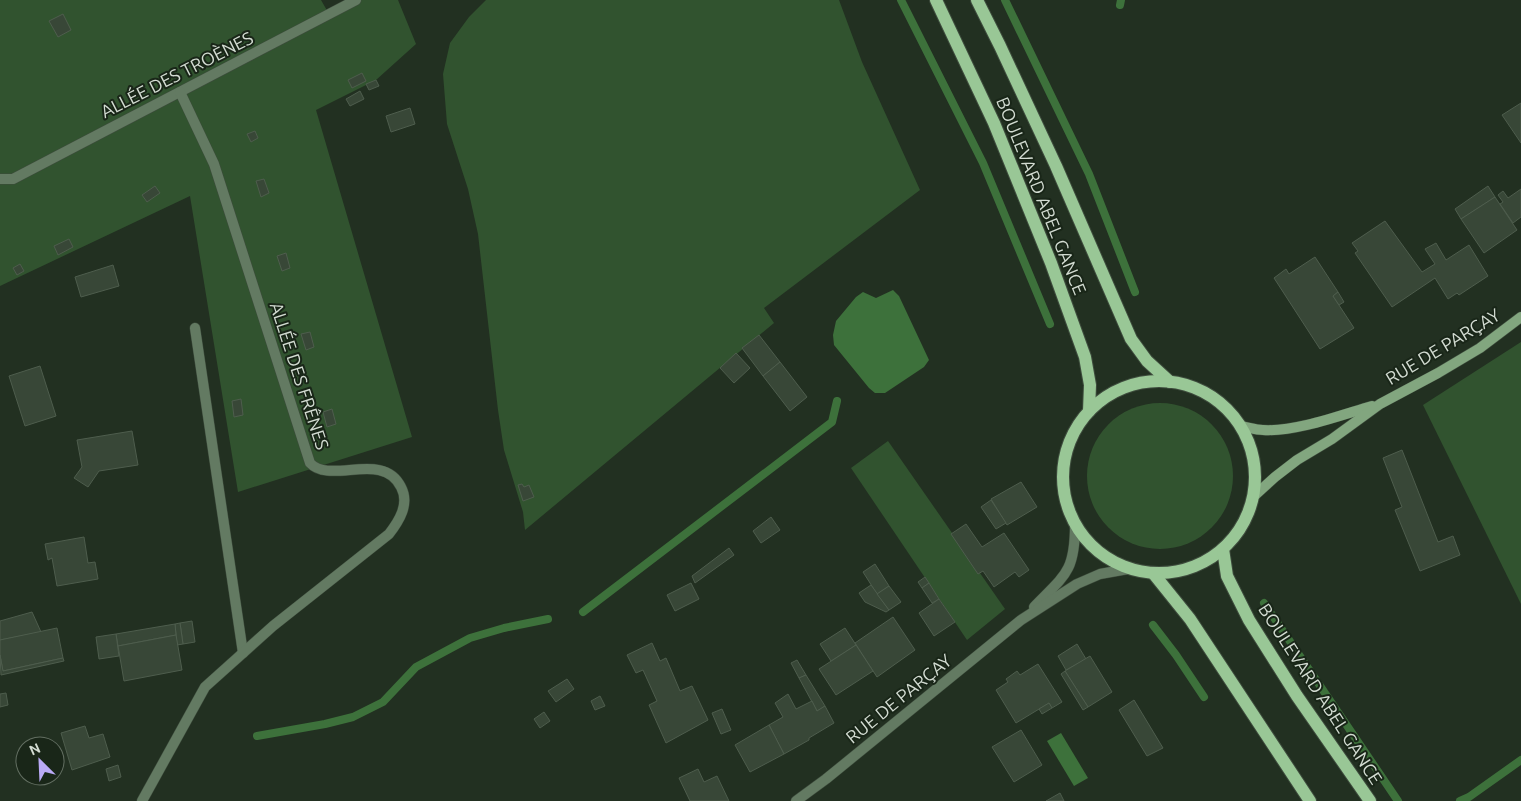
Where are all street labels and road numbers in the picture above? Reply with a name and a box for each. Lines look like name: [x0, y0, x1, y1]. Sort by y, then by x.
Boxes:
street label: ALLÉE DES TROÈNES: [97, 26, 256, 121]
street label: BOULEVARD ABEL GANCE: [993, 94, 1091, 297]
street label: ALLÉE DES FRÊNES: [267, 299, 334, 452]
street label: RUE DE PARÇAY: [1382, 304, 1504, 388]
street label: BOULEVARD ABEL GANCE: [1255, 599, 1387, 788]
street label: RUE DE PARÇAY: [842, 649, 956, 747]

